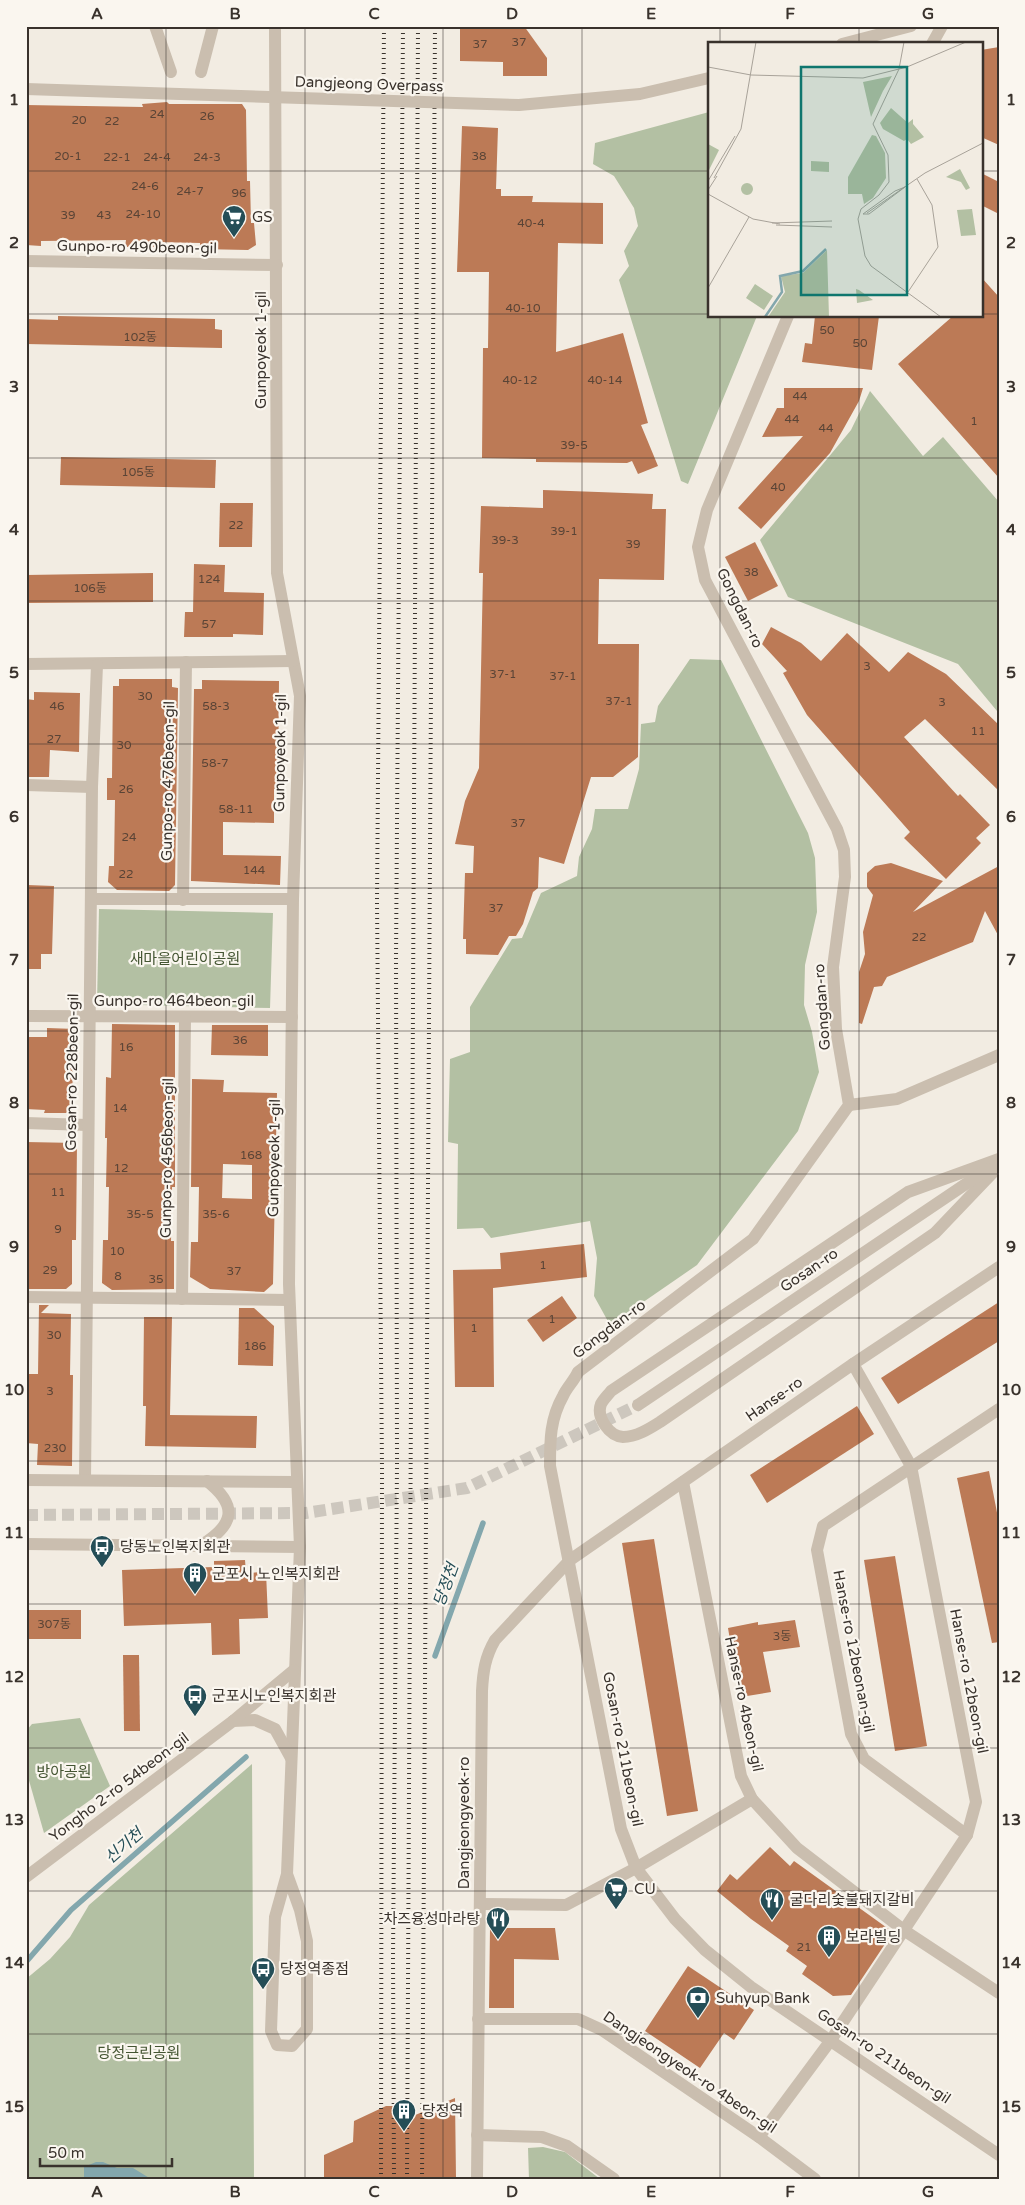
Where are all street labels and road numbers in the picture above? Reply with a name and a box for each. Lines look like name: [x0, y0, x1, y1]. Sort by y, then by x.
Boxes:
street label: Dangjeong Overpass: [294, 72, 444, 96]
street label: Gunpo-ro 490beon-gil: [57, 237, 217, 257]
street label: Gunpoyeok 1-gil: [252, 291, 270, 409]
street label: Gongdan-ro: [713, 565, 767, 651]
street label: Gunpoyeok 1-gil: [270, 694, 290, 812]
street label: Gunpo-ro 476beon-gil: [158, 701, 178, 861]
street label: Gongdan-ro: [810, 963, 834, 1051]
street label: Gunpo-ro 464beon-gil: [94, 992, 254, 1010]
street label: Gosan-ro 228beon-gil: [62, 993, 82, 1151]
street label: Gunpo-ro 456beon-gil: [157, 1078, 177, 1238]
street label: Gunpoyeok 1-gil: [264, 1099, 284, 1217]
street label: Gosan-ro: [777, 1244, 841, 1296]
street label: Gongdan-ro: [569, 1296, 649, 1362]
street label: Hanse-ro: [742, 1373, 806, 1425]
street label: Hanse-ro 12beonan-gil: [829, 1568, 879, 1734]
street label: Hanse-ro 12beon-gil: [946, 1607, 992, 1755]
street label: Hanse-ro 4beon-gil: [721, 1635, 767, 1773]
street label: Gosan-ro 211beon-gil: [599, 1670, 647, 1828]
street label: Yongho 2-ro 54beon-gil: [45, 1728, 193, 1846]
street label: Dangjeongyeok-ro: [455, 1757, 473, 1889]
street label: Gosan-ro 211beon-gil: [814, 2005, 954, 2107]
street label: Dangjeongyeok-ro 4beon-gil: [600, 2007, 780, 2137]

